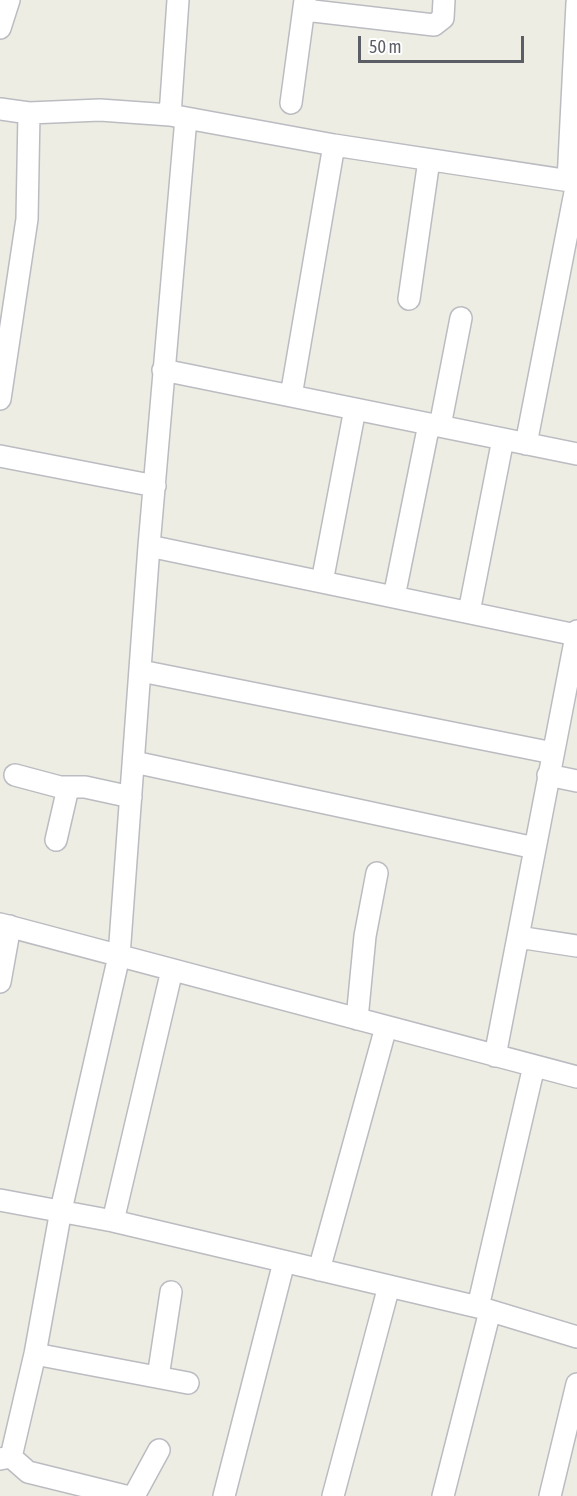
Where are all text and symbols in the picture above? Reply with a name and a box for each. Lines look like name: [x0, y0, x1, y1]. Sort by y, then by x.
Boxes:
scale bar: [361, 24, 528, 62]
text: 50 m: [369, 36, 401, 57]

